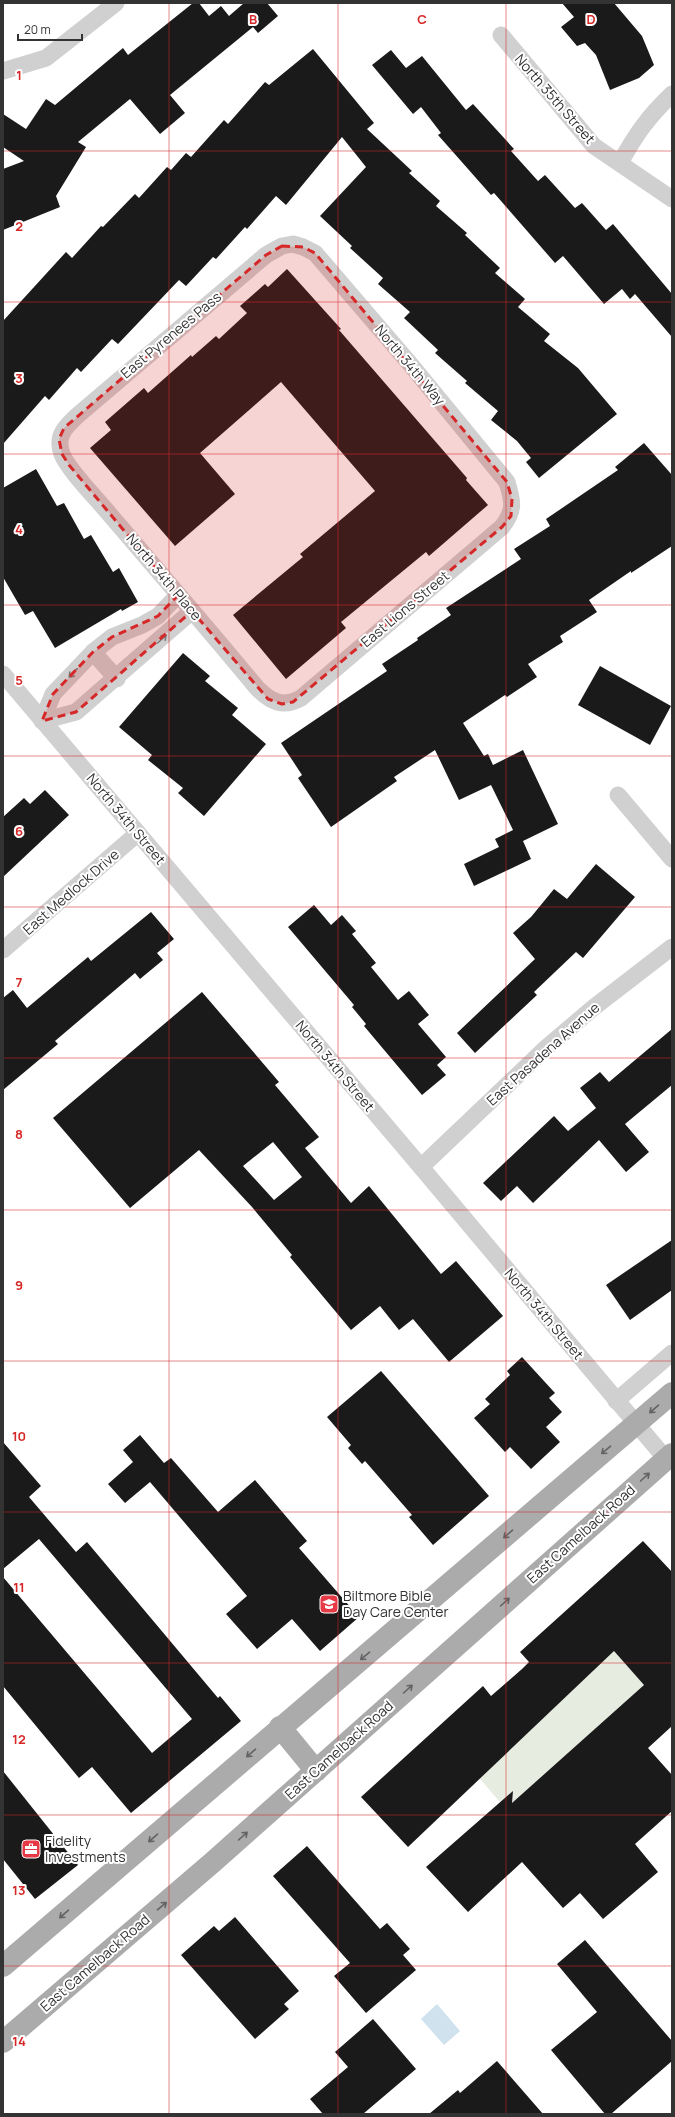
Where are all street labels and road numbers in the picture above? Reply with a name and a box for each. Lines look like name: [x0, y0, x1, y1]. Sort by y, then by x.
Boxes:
street label: North 35th Street: [511, 50, 600, 148]
street label: East Pyrenees Pass: [116, 287, 225, 382]
street label: North 34th Way: [371, 320, 450, 409]
street label: North 34th Place: [123, 529, 206, 624]
street label: East Lions Street: [357, 566, 453, 651]
street label: North 34th Street: [83, 769, 170, 869]
street label: East Medlock Drive: [19, 845, 123, 939]
street label: East Pasadena Avenue: [482, 998, 603, 1109]
street label: North 34th Street: [292, 1016, 379, 1116]
street label: North 34th Street: [501, 1264, 588, 1364]
street label: East Camelback Road: [523, 1480, 639, 1587]
street label: East Camelback Road: [281, 1696, 397, 1803]
street label: East Camelback Road: [36, 1910, 153, 2015]

